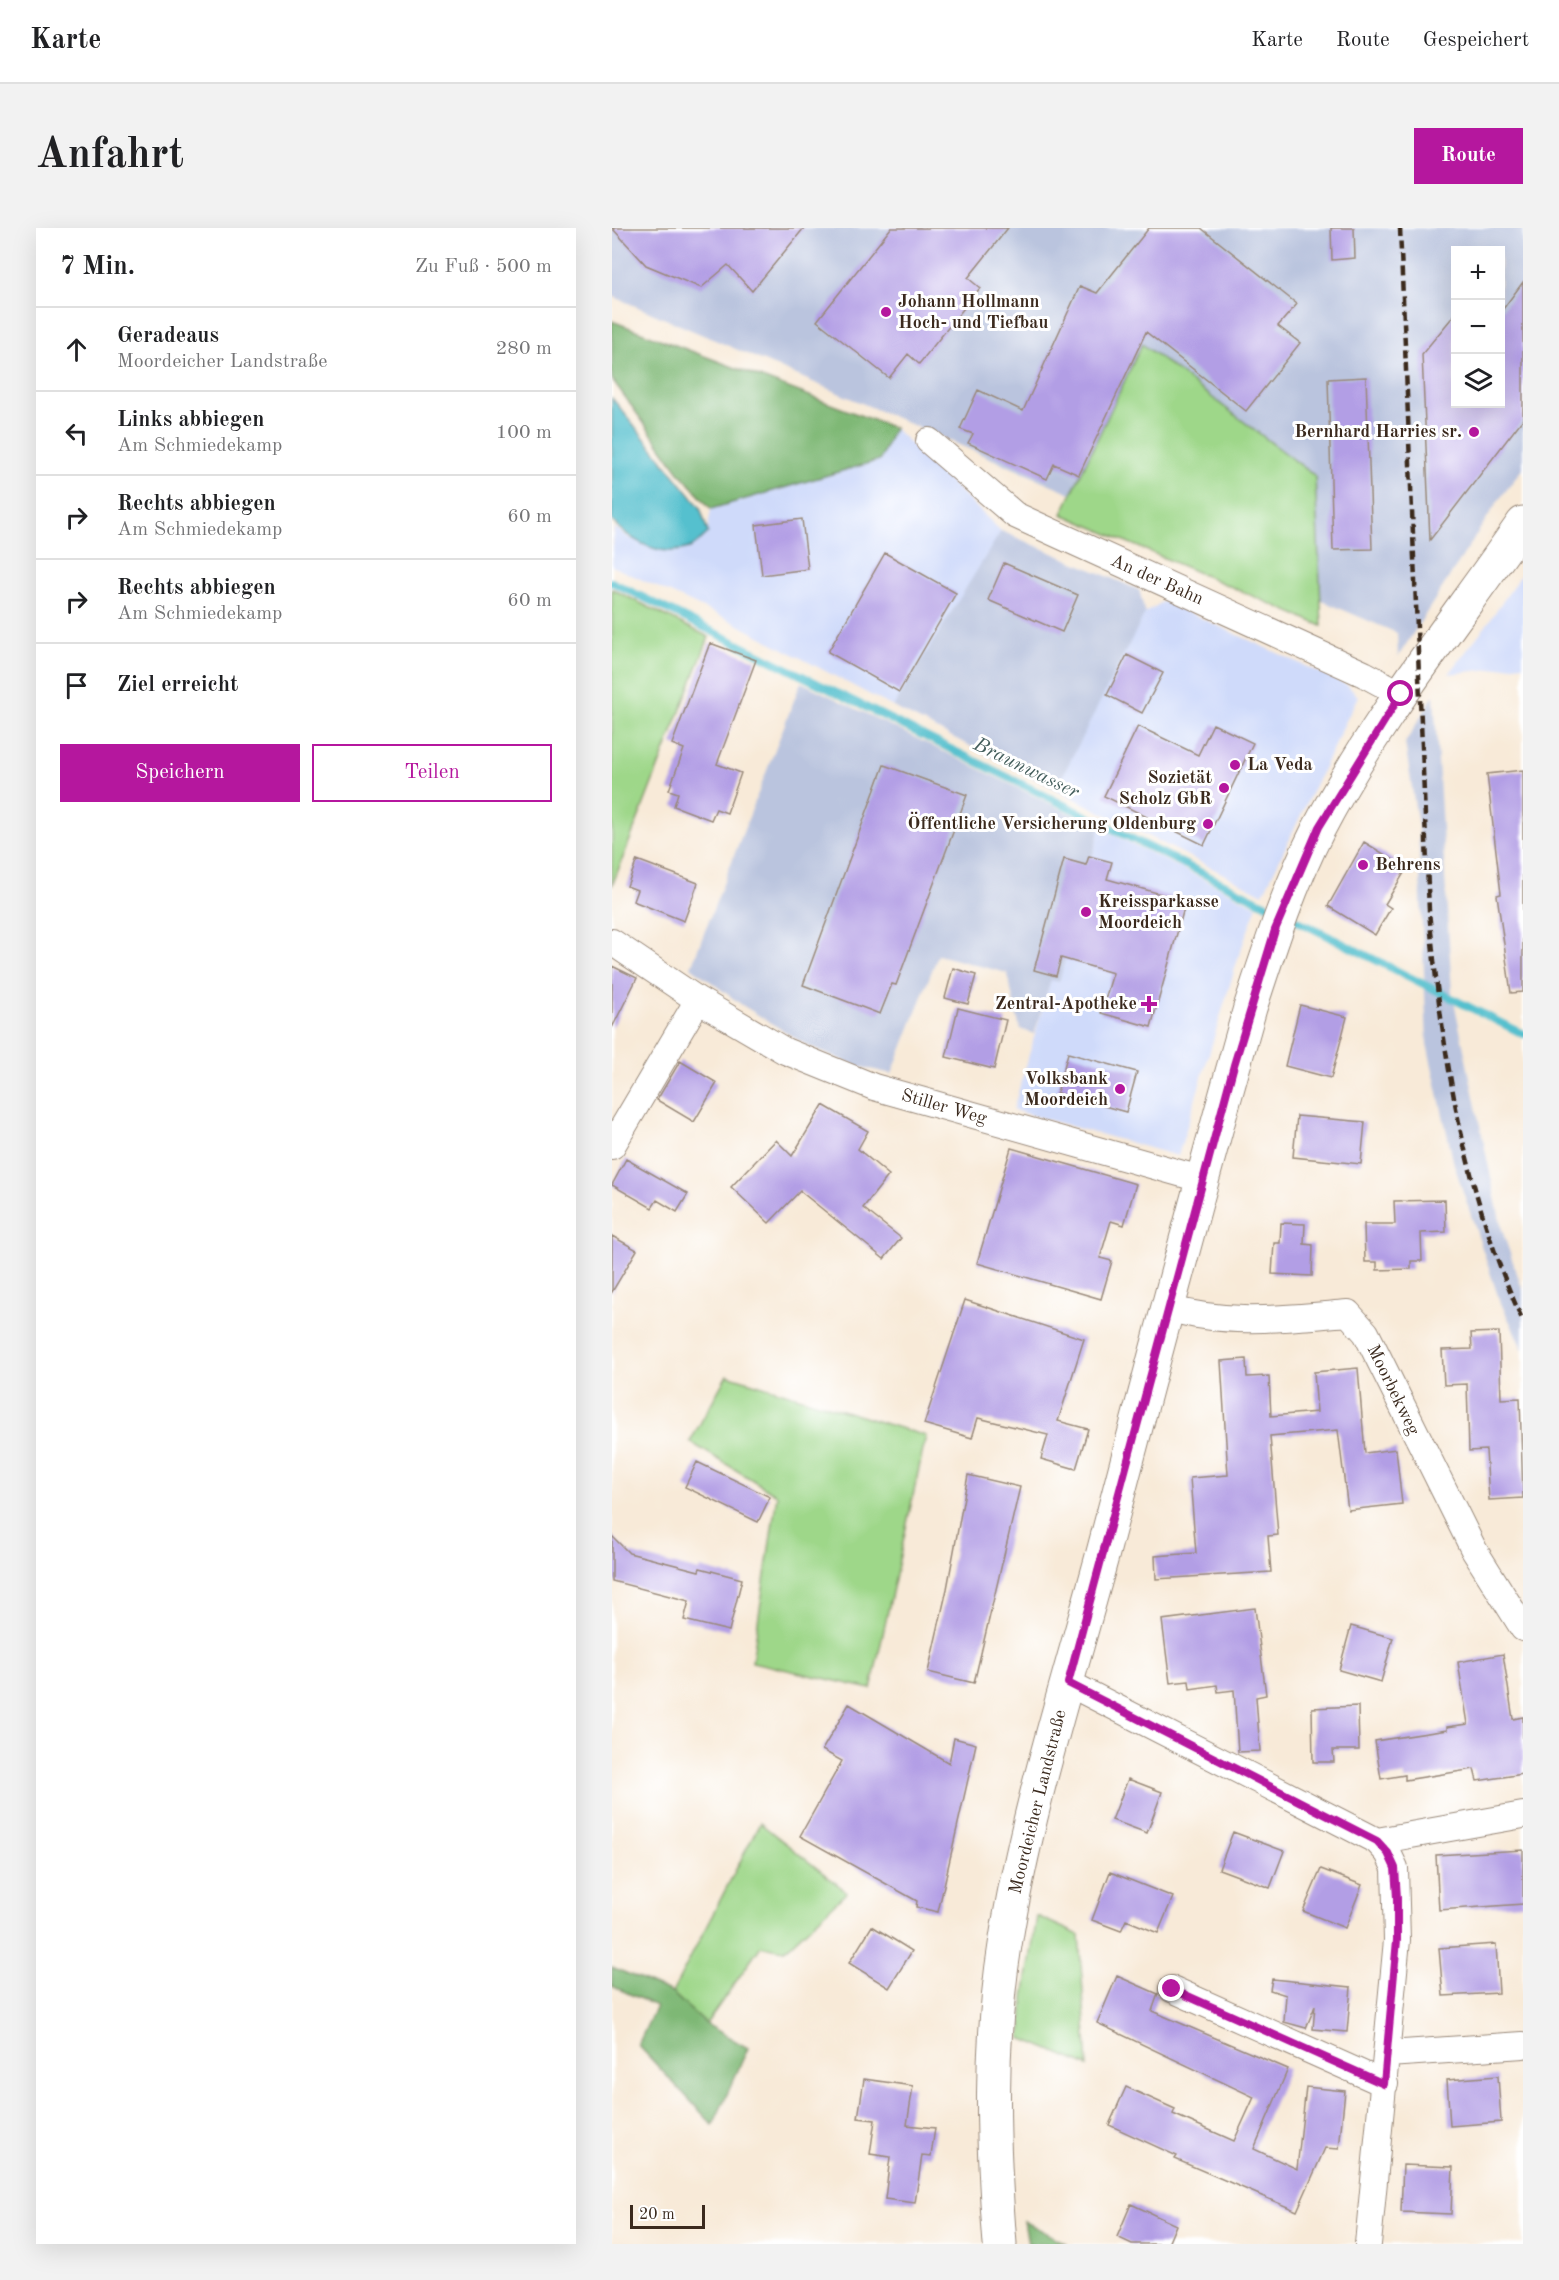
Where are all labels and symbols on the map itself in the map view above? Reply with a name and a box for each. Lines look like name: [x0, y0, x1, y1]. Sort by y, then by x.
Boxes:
place label: Johann Hollmann Hoch- und Tiefbau: [898, 293, 1048, 332]
marker: Johann Hollmann Hoch- und Tiefbau: [879, 305, 893, 319]
place label: Bernhard Harries sr.: [1294, 423, 1462, 441]
marker: Bernhard Harries sr.: [1467, 425, 1481, 439]
street label: An der Bahn: [1108, 552, 1206, 609]
route start: [1387, 680, 1413, 706]
water label: Braunwasser: [969, 734, 1082, 803]
place label: La Veda: [1247, 756, 1313, 774]
marker: La Veda: [1228, 758, 1242, 772]
place label: Sozietät Scholz GbR: [1119, 769, 1212, 808]
marker: Sozietät Scholz GbR: [1217, 781, 1231, 795]
place label: Öffentliche Versicherung Oldenburg: [908, 811, 1196, 833]
marker: Öffentliche Versicherung Oldenburg: [1201, 817, 1215, 831]
place label: Behrens: [1375, 856, 1441, 874]
marker: Behrens: [1356, 858, 1370, 872]
place label: Kreissparkasse Moordeich: [1098, 893, 1219, 932]
marker: Kreissparkasse Moordeich: [1079, 905, 1093, 919]
place label: Zentral-Apotheke: [995, 995, 1137, 1013]
marker: Zentral-Apotheke: [1142, 997, 1156, 1011]
place label: Volksbank Moordeich: [1024, 1070, 1108, 1109]
marker: Volksbank Moordeich: [1113, 1082, 1127, 1096]
street label: Stiller Weg: [899, 1086, 989, 1128]
street label: Moorbekweg: [1363, 1342, 1423, 1438]
street label: Moordeicher Landstraße: [1006, 1708, 1070, 1896]
route end: [1158, 1975, 1184, 2001]
scale bar: [630, 2202, 705, 2230]

